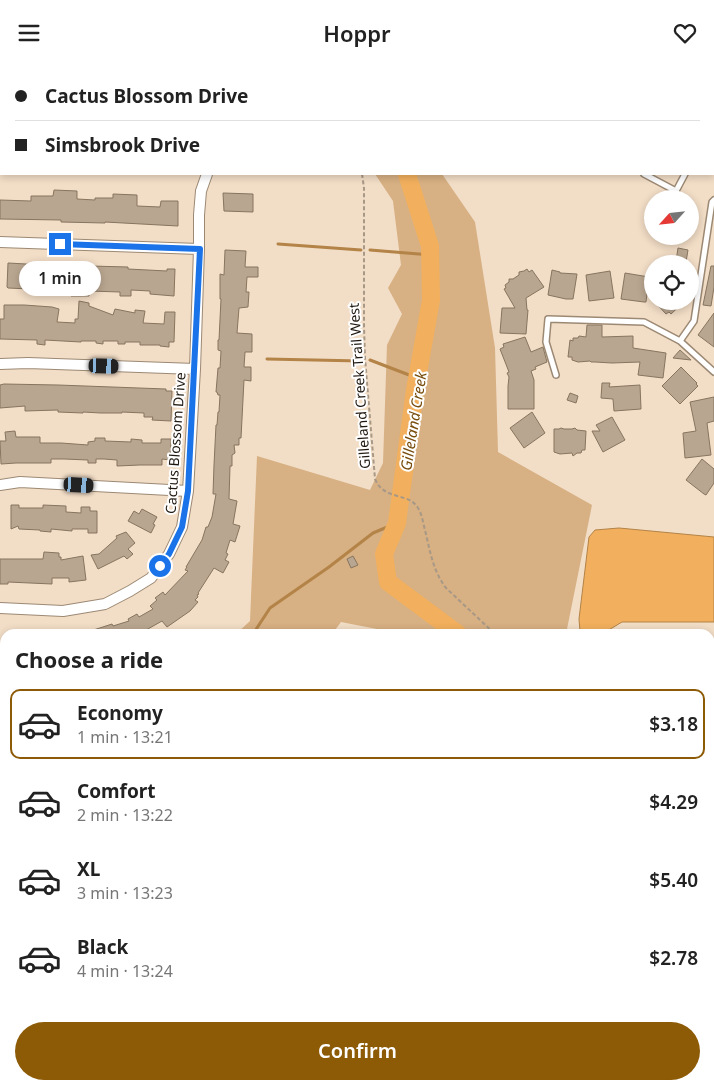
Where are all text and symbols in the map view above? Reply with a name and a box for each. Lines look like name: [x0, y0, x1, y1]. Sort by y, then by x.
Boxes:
text: Hoppr: [323, 18, 391, 48]
icon: menu: [15, 19, 43, 47]
icon: heart: [671, 19, 699, 47]
text: Cactus Blossom Drive: [45, 83, 248, 109]
text: Simsbrook Drive: [45, 132, 200, 158]
north arrow: [644, 190, 699, 245]
map controls: [644, 190, 699, 310]
route end: [49, 233, 71, 255]
button: locate: [644, 255, 699, 310]
callout: 1 min: [19, 261, 101, 297]
text: 1 min: [38, 267, 82, 289]
street label: Gilleland Creek Trail West: [344, 302, 374, 470]
car: [88, 358, 119, 374]
water label: Gilleland Creek: [395, 370, 431, 472]
street label: Cactus Blossom Drive: [161, 371, 189, 514]
car: [63, 477, 94, 493]
route start: [149, 555, 171, 577]
text: Choose a ride: [15, 644, 163, 674]
text: Economy: [77, 700, 163, 726]
icon: car: [17, 702, 62, 747]
text: $3.18: [649, 711, 698, 737]
text: 1 min · 13:21: [77, 726, 173, 748]
text: Comfort: [77, 778, 156, 804]
icon: car: [17, 780, 62, 825]
text: $4.29: [649, 789, 698, 815]
text: 2 min · 13:22: [77, 804, 173, 826]
text: XL: [77, 856, 100, 882]
icon: car: [17, 858, 62, 903]
text: $5.40: [649, 867, 698, 893]
text: 3 min · 13:23: [77, 882, 173, 904]
text: Black: [77, 934, 128, 960]
icon: car: [17, 936, 62, 981]
text: $2.78: [649, 945, 698, 971]
text: 4 min · 13:24: [77, 960, 173, 982]
button: Confirm: [15, 1022, 700, 1080]

